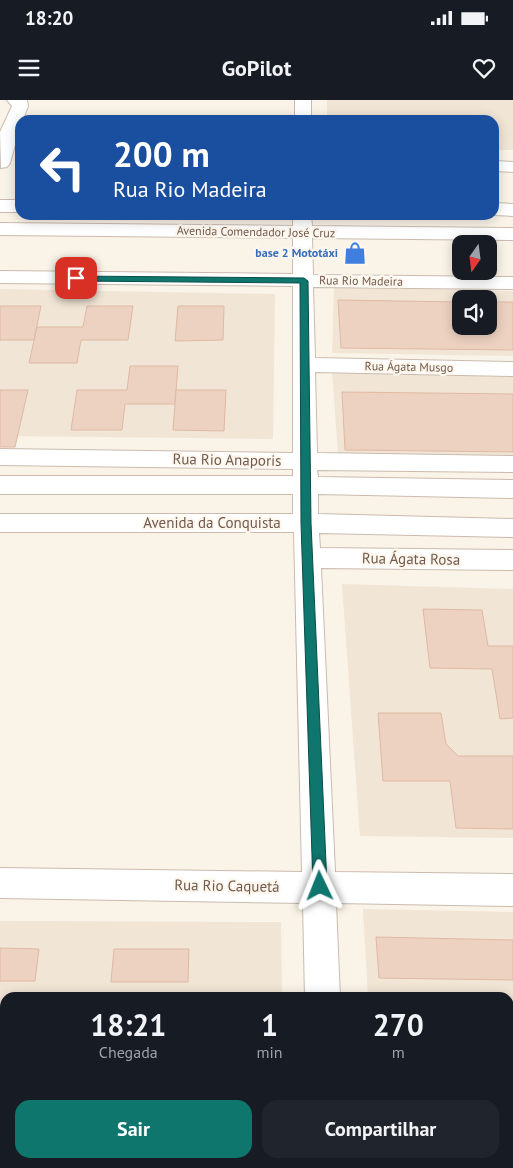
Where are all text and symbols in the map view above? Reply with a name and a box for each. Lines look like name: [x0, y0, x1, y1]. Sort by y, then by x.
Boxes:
text: 18:20: [25, 6, 73, 30]
icon: menu: [15, 54, 43, 82]
text: GoPilot: [222, 54, 291, 82]
icon: heart: [470, 54, 498, 82]
text: 200 m: [113, 131, 210, 177]
icon: left: [30, 135, 95, 200]
text: Rua Rio Madeira: [113, 175, 267, 203]
street label: Avenida Comendador José Cruz: [177, 223, 335, 240]
north arrow: [452, 235, 498, 280]
map controls: [452, 235, 497, 335]
shop icon: base 2 Mototáxi: [342, 240, 368, 266]
place label: base 2 Mototáxi: [255, 245, 338, 260]
pin: [55, 257, 97, 299]
icon: arrive: [62, 264, 90, 292]
street label: Rua Rio Madeira: [319, 272, 403, 289]
button: sound: [452, 290, 497, 335]
street label: Rua Ágata Musgo: [365, 358, 453, 375]
street label: Rua Rio Anaporis: [172, 449, 282, 470]
street label: Avenida da Conquista: [143, 513, 281, 532]
street label: Rua Ágata Rosa: [362, 548, 460, 569]
position arrow: [293, 859, 345, 911]
street label: Rua Rio Caquetá: [174, 875, 280, 896]
text: 18:21: [90, 1005, 166, 1044]
text: 1: [261, 1005, 278, 1044]
text: 270: [373, 1005, 424, 1044]
text: Chegada: [99, 1042, 158, 1062]
text: min: [257, 1042, 283, 1062]
text: m: [392, 1042, 405, 1062]
button: Sair: [15, 1100, 252, 1158]
button: Compartilhar: [262, 1100, 499, 1158]

